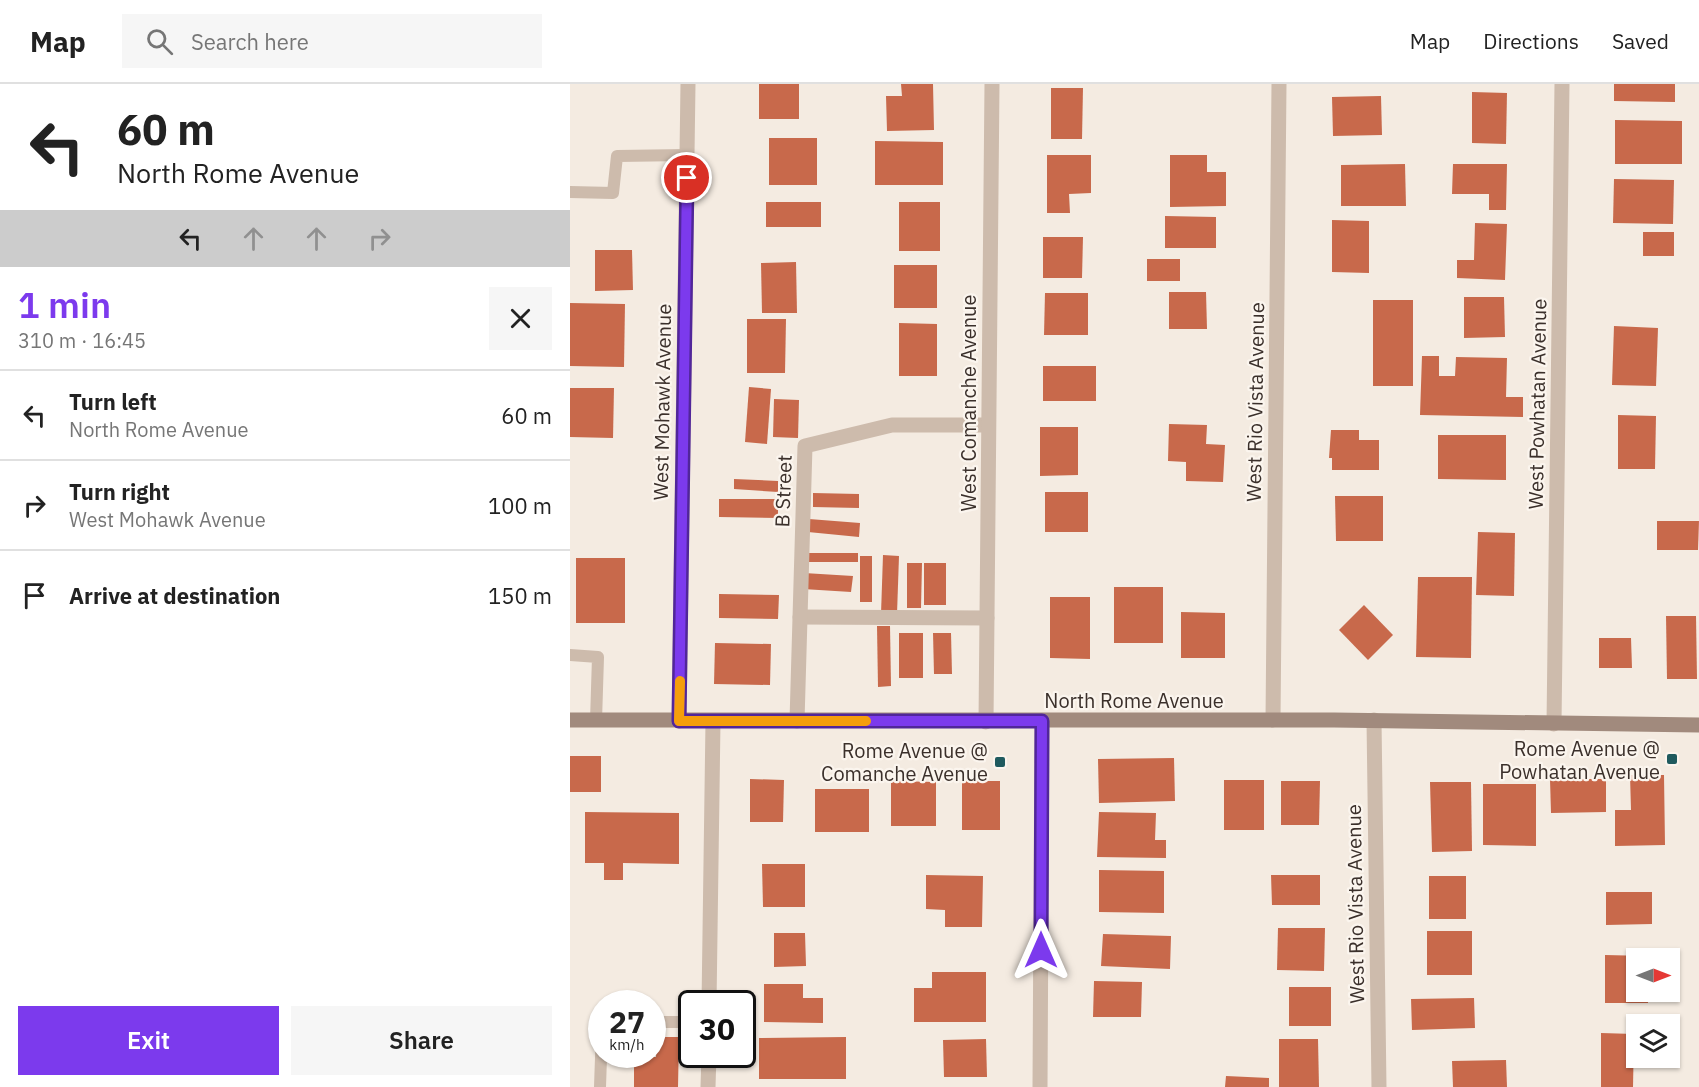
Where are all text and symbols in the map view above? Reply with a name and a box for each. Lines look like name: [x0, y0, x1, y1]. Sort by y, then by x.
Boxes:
search box: [122, 14, 542, 68]
text: Map: [30, 23, 86, 60]
icon: search: [143, 25, 176, 58]
text: Search here: [191, 27, 309, 56]
text: Map: [1410, 27, 1450, 55]
text: Directions: [1483, 27, 1579, 55]
text: Saved: [1612, 27, 1669, 55]
text: 60 m: [117, 102, 215, 157]
icon: left: [18, 108, 96, 186]
pin: [661, 152, 712, 203]
text: North Rome Avenue: [117, 155, 359, 190]
icon: arrive: [670, 161, 703, 194]
icon: left: [174, 222, 207, 255]
icon: ahead: [237, 222, 270, 255]
icon: ahead: [300, 222, 333, 255]
icon: right: [363, 222, 396, 255]
text: 1 min: [18, 281, 111, 328]
button: close: [489, 287, 552, 350]
street label: West Comanche Avenue: [955, 295, 982, 511]
street label: West Powhatan Avenue: [1522, 298, 1552, 510]
street label: West Rio Vista Avenue: [1240, 302, 1270, 502]
street label: West Mohawk Avenue: [647, 303, 677, 501]
text: 310 m · 16:45: [18, 327, 146, 354]
text: Turn left: [69, 387, 157, 416]
icon: left: [18, 399, 51, 432]
text: 60 m: [501, 401, 552, 430]
text: North Rome Avenue: [69, 416, 249, 443]
street label: B Street: [768, 454, 798, 528]
text: Turn right: [69, 477, 170, 506]
icon: right: [18, 489, 51, 522]
text: 100 m: [488, 491, 552, 520]
text: West Mohawk Avenue: [69, 506, 266, 533]
icon: arrive: [18, 579, 51, 612]
text: Arrive at destination: [69, 581, 280, 610]
text: 150 m: [488, 581, 552, 610]
street label: North Rome Avenue: [1044, 687, 1224, 714]
place label: Rome Avenue @ Powhatan Avenue: [1499, 735, 1660, 785]
place label: Rome Avenue @ Comanche Avenue: [821, 737, 988, 787]
marker: Rome Avenue @ Powhatan Avenue: [1665, 752, 1679, 766]
marker: Rome Avenue @ Comanche Avenue: [993, 755, 1007, 769]
street label: West Rio Vista Avenue: [1340, 804, 1370, 1004]
position arrow: [1009, 918, 1073, 982]
north arrow: [1626, 948, 1680, 1002]
map controls: [1626, 948, 1680, 1068]
speed limit sign: 30: [678, 990, 756, 1068]
text: 27: [609, 1002, 645, 1041]
button: Exit: [18, 1006, 279, 1075]
button: Share: [291, 1006, 552, 1075]
button: layers: [1626, 1014, 1680, 1068]
text: km/h: [609, 1035, 645, 1054]

